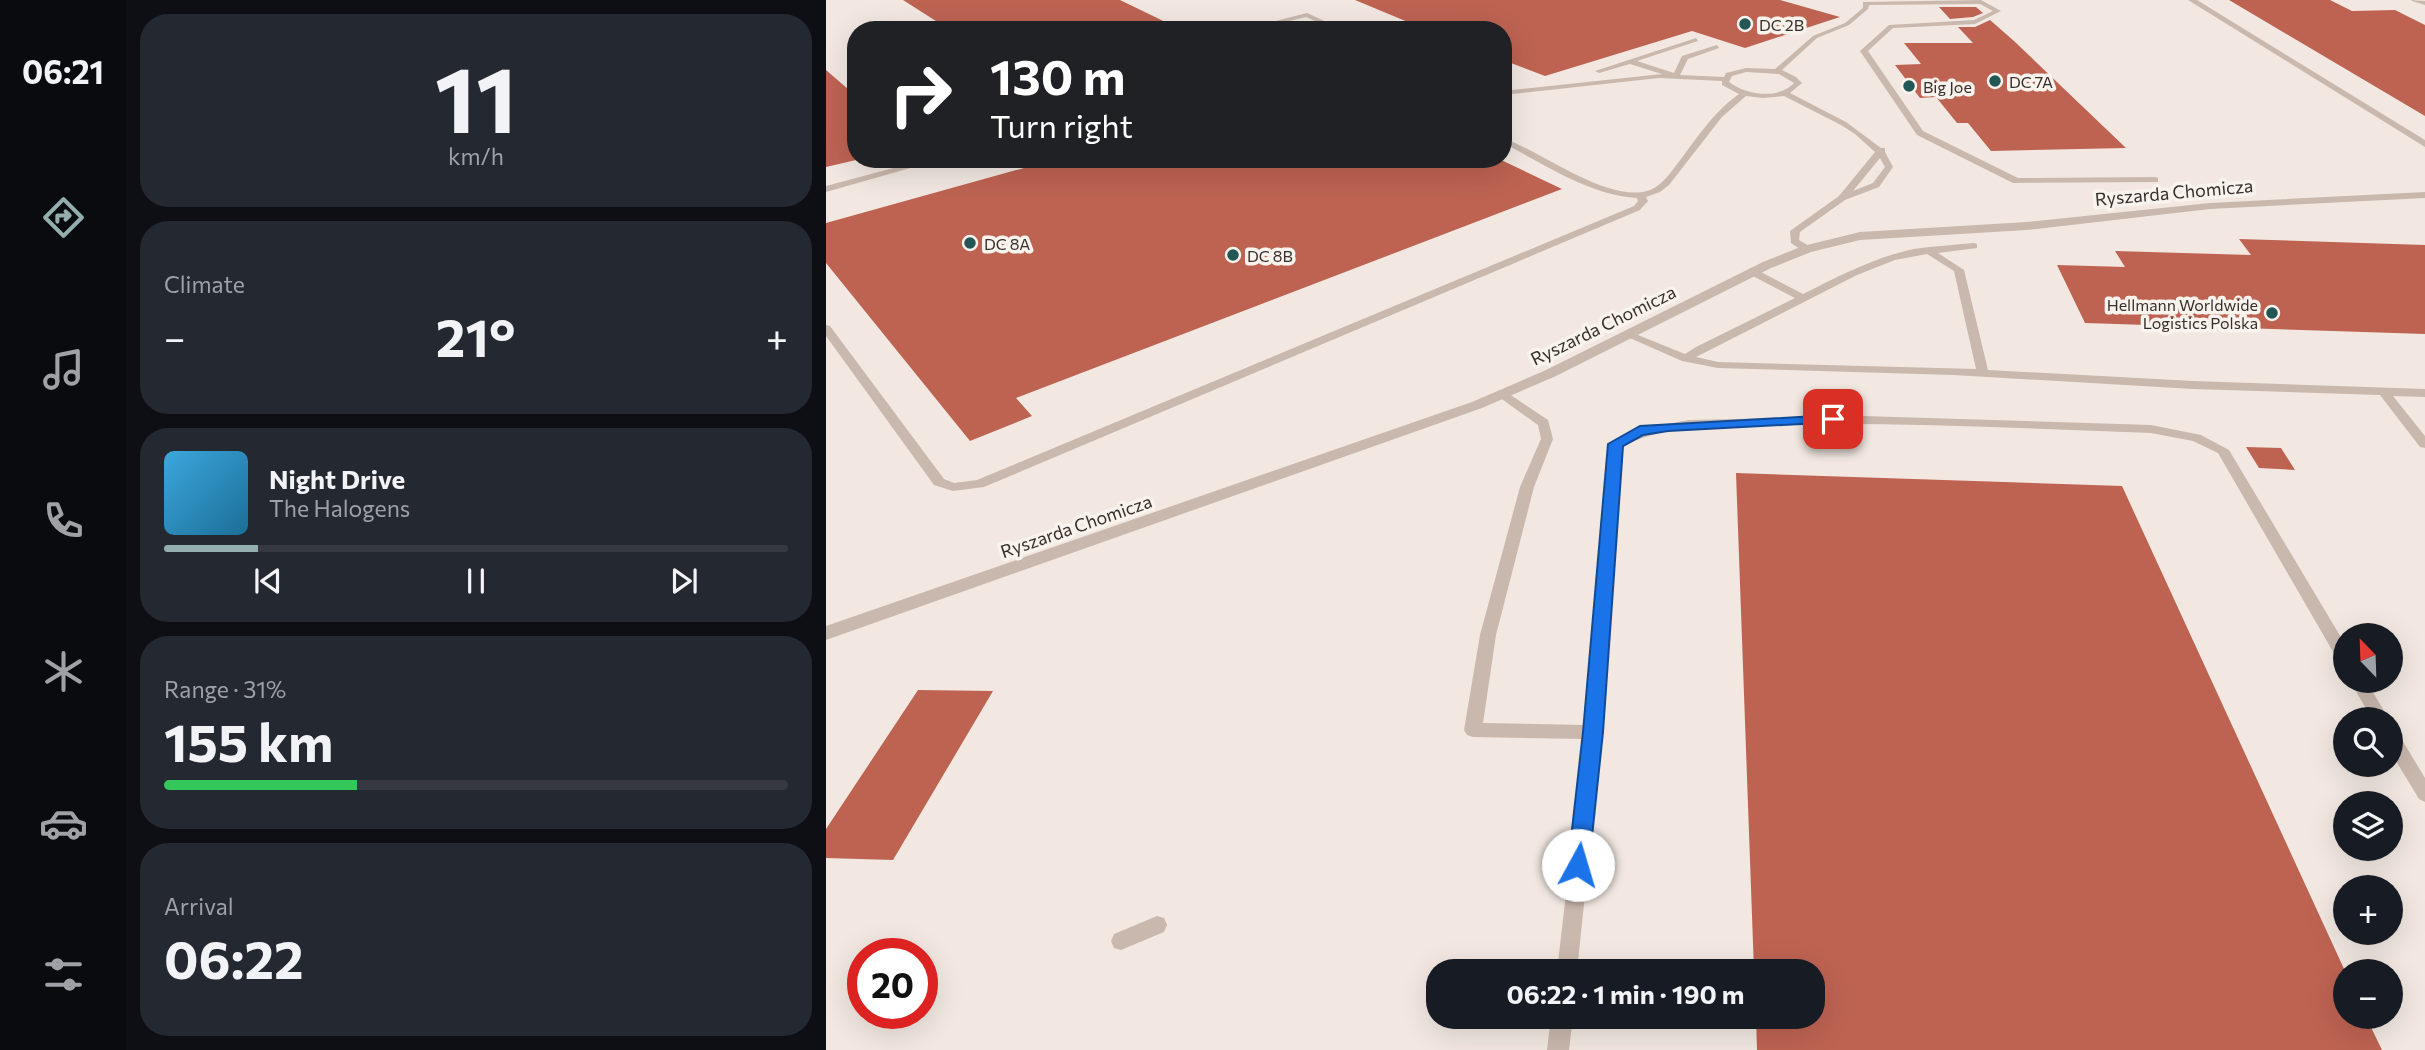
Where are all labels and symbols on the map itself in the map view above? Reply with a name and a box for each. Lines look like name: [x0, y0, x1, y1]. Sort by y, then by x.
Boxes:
place label: DC 2B: [1759, 15, 1804, 34]
marker: DC 2B: [1737, 16, 1753, 32]
place label: DC 7A: [2009, 72, 2053, 91]
marker: DC 7A: [1987, 73, 2003, 89]
place label: Big Joe: [1923, 77, 1972, 96]
marker: Big Joe: [1901, 78, 1917, 94]
street label: Ryszarda Chomicza: [2094, 174, 2254, 210]
place label: DC 8A: [984, 234, 1030, 253]
marker: DC 8A: [962, 235, 978, 251]
place label: DC 8B: [1247, 246, 1293, 265]
marker: DC 8B: [1225, 247, 1241, 263]
street label: Ryszarda Chomicza: [1527, 280, 1679, 370]
place label: Hellmann Worldwide Logistics Polska: [2107, 295, 2258, 332]
marker: Hellmann Worldwide Logistics Polska: [2264, 305, 2280, 321]
pin: [1803, 389, 1863, 449]
street label: Ryszarda Chomicza: [997, 490, 1155, 562]
north arrow: [2333, 623, 2403, 693]
position arrow: [1541, 828, 1615, 902]
speed limit sign: 20: [847, 938, 938, 1029]

